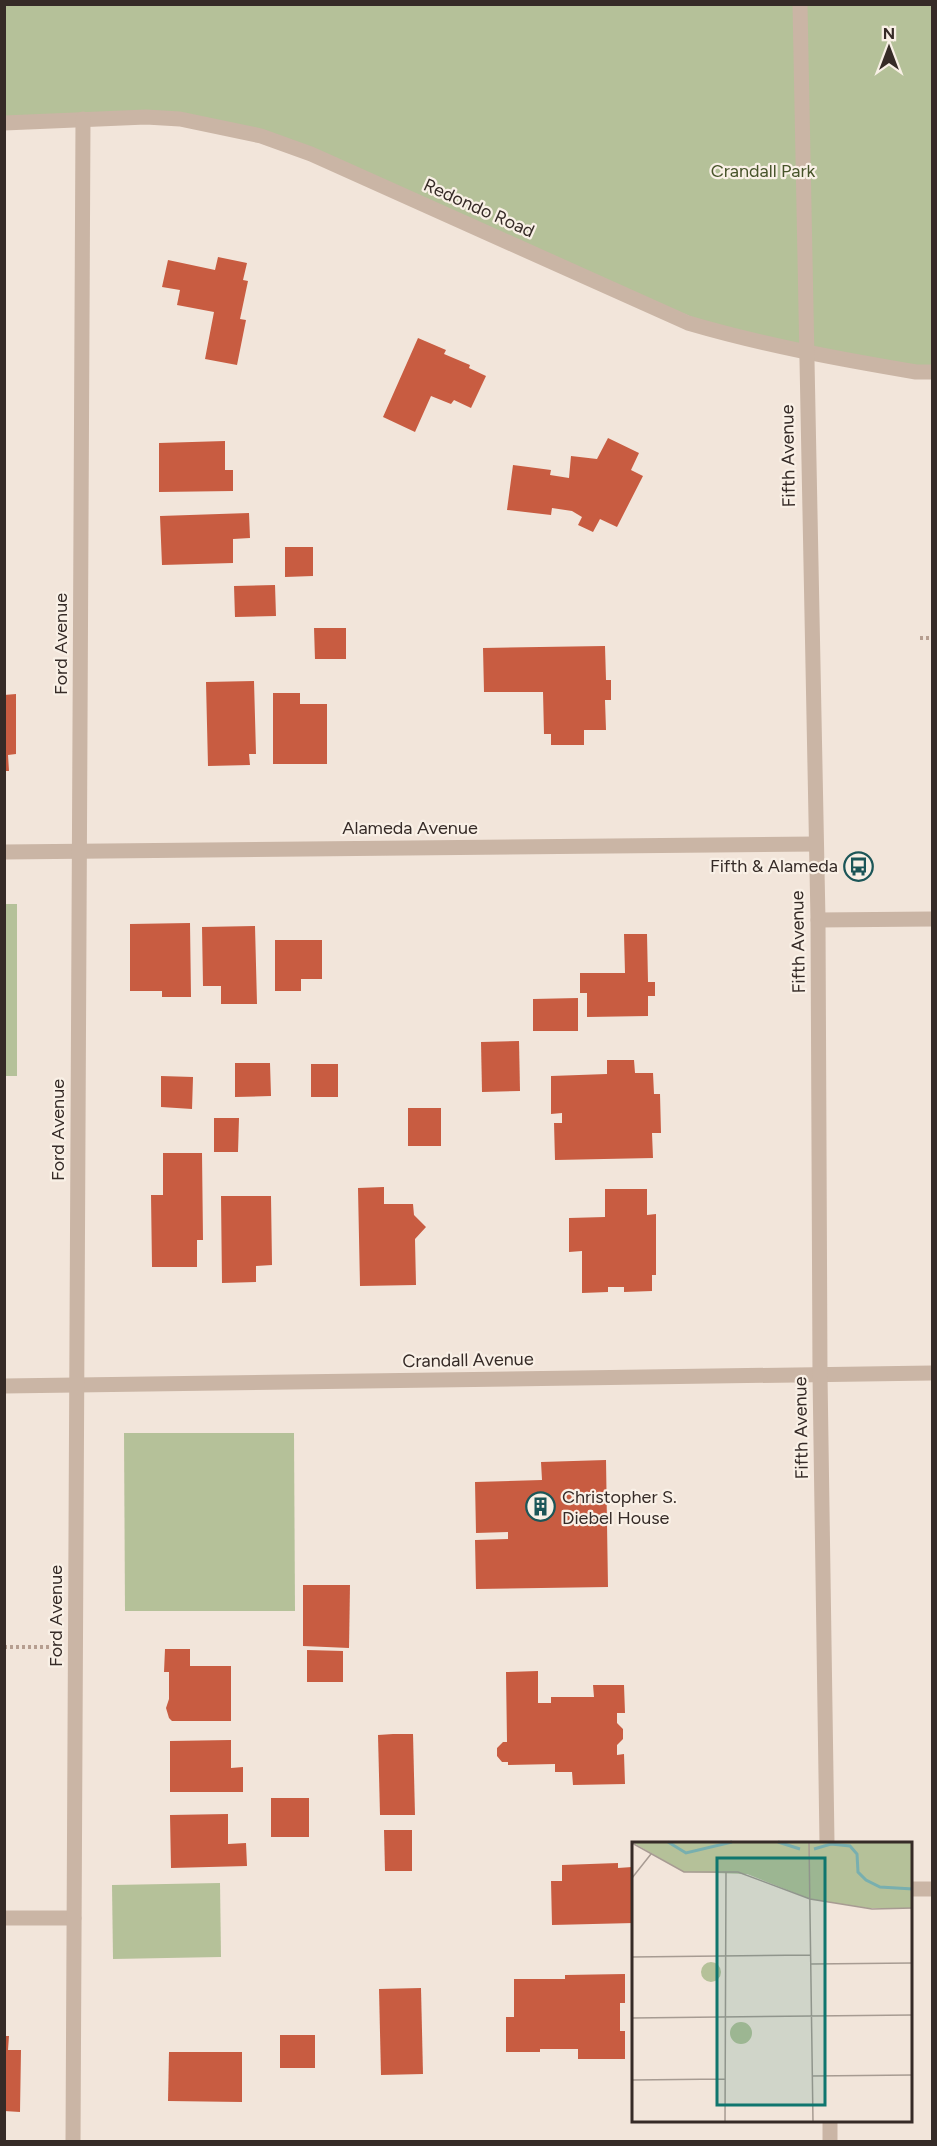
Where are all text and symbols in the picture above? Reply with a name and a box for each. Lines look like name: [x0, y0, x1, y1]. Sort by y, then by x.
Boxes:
north arrow: [859, 18, 919, 78]
text: N: [883, 24, 895, 43]
park label: Crandall Park: [711, 160, 816, 182]
street label: Redondo Road: [420, 174, 538, 242]
street label: Fifth Avenue: [776, 404, 800, 508]
street label: Ford Avenue: [50, 593, 72, 695]
street label: Alameda Avenue: [342, 817, 478, 839]
bus stop icon: Fifth & Alameda: [843, 850, 875, 882]
place label: Fifth & Alameda: [710, 855, 838, 877]
street label: Fifth Avenue: [786, 890, 810, 994]
street label: Ford Avenue: [47, 1079, 69, 1181]
street label: Crandall Avenue: [402, 1348, 534, 1372]
street label: Fifth Avenue: [789, 1376, 813, 1480]
place label: Christopher S. Diebel House: [562, 1486, 677, 1529]
building icon: Christopher S. Diebel House: [525, 1491, 557, 1523]
street label: Ford Avenue: [45, 1565, 67, 1667]
inset map: [632, 1842, 913, 2122]

